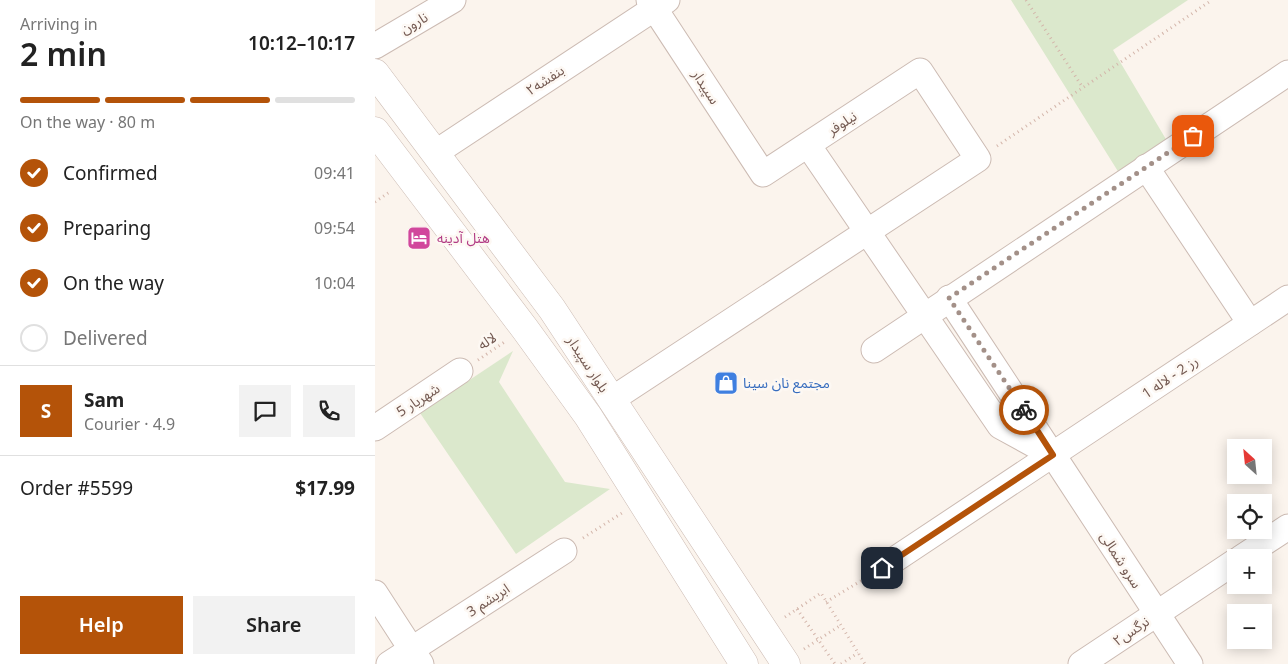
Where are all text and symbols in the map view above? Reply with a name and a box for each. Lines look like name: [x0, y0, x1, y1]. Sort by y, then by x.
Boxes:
street label: نارون: [397, 7, 431, 38]
text: Arriving in: [20, 13, 98, 35]
text: 10:12–10:17: [248, 30, 355, 56]
text: 2 min: [20, 32, 107, 75]
street label: بنفشه۲: [522, 60, 568, 99]
street label: سپیدار: [687, 65, 725, 108]
street label: نیلوفر: [822, 106, 860, 140]
text: On the way · 80 m: [20, 111, 155, 133]
pin: [1172, 115, 1214, 157]
icon: bag: [1179, 122, 1207, 150]
icon: check: [20, 159, 48, 187]
text: Confirmed: [63, 160, 158, 186]
text: 09:41: [314, 162, 355, 184]
icon: check: [20, 214, 48, 242]
text: Preparing: [63, 215, 151, 241]
text: 09:54: [314, 217, 355, 239]
hotel icon: هتل آدینه: [406, 225, 432, 251]
place label: هتل آدینه: [437, 228, 490, 247]
icon: check: [20, 269, 48, 297]
text: On the way: [63, 270, 164, 296]
text: 10:04: [314, 272, 355, 294]
text: Delivered: [63, 325, 148, 351]
street label: لاله: [474, 328, 500, 354]
street label: بلوار سپیدار: [562, 331, 614, 397]
street label: رز 2 - لاله 1: [1138, 351, 1202, 402]
shop icon: مجتمع نان سینا: [713, 370, 739, 396]
place label: مجتمع نان سینا: [743, 373, 830, 394]
street label: شهریار 5: [392, 378, 443, 421]
button: chat: [239, 385, 291, 437]
button: phone: [303, 385, 355, 437]
courier: [999, 385, 1049, 435]
text: Sam: [84, 387, 124, 413]
icon: bike: [1010, 396, 1038, 424]
text: S: [41, 398, 51, 424]
text: Courier · 4.9: [84, 413, 175, 435]
north arrow: [1227, 439, 1273, 484]
map controls: [1227, 439, 1272, 649]
text: Order #5599: [20, 475, 133, 501]
text: $17.99: [295, 475, 355, 501]
button: locate: [1227, 494, 1272, 539]
street label: سرو شمالی: [1096, 528, 1147, 592]
pin: [861, 547, 903, 589]
button: +: [1227, 549, 1272, 594]
icon: home: [868, 554, 896, 582]
street label: ابریشم 3: [462, 579, 514, 622]
button: Help: [20, 596, 183, 654]
button: Share: [193, 596, 355, 654]
button: −: [1227, 604, 1272, 649]
street label: نرگس۲: [1109, 611, 1153, 650]

